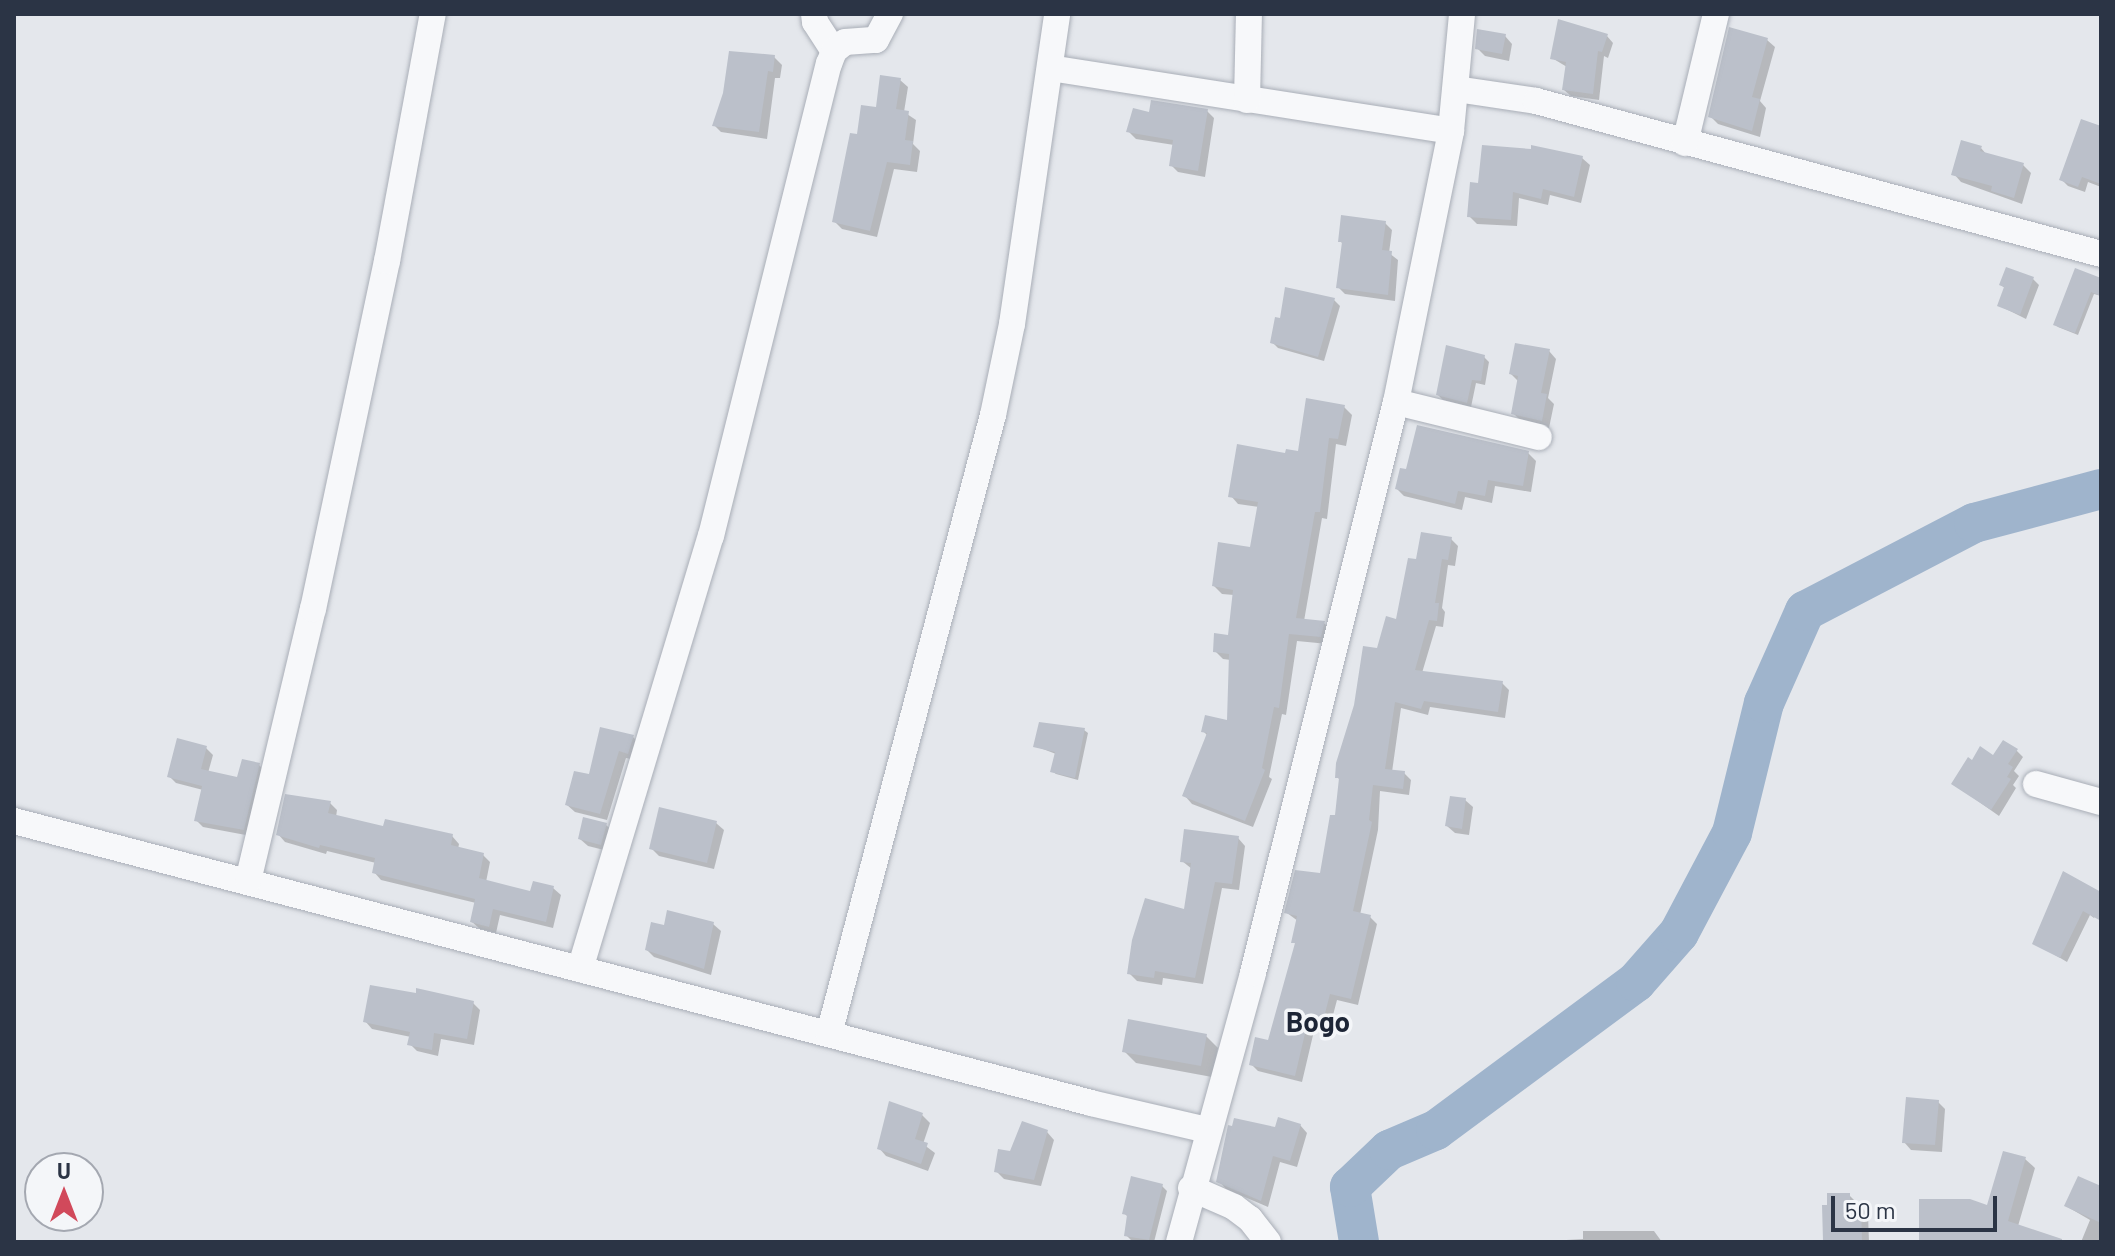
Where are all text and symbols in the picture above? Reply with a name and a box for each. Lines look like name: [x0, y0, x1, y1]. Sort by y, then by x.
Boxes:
district label: Bogo: [1286, 1004, 1350, 1038]
north arrow: [24, 1152, 104, 1232]
text: U: [57, 1157, 71, 1183]
scale bar: [1835, 1180, 2001, 1230]
text: 50 m: [1845, 1195, 1896, 1224]

